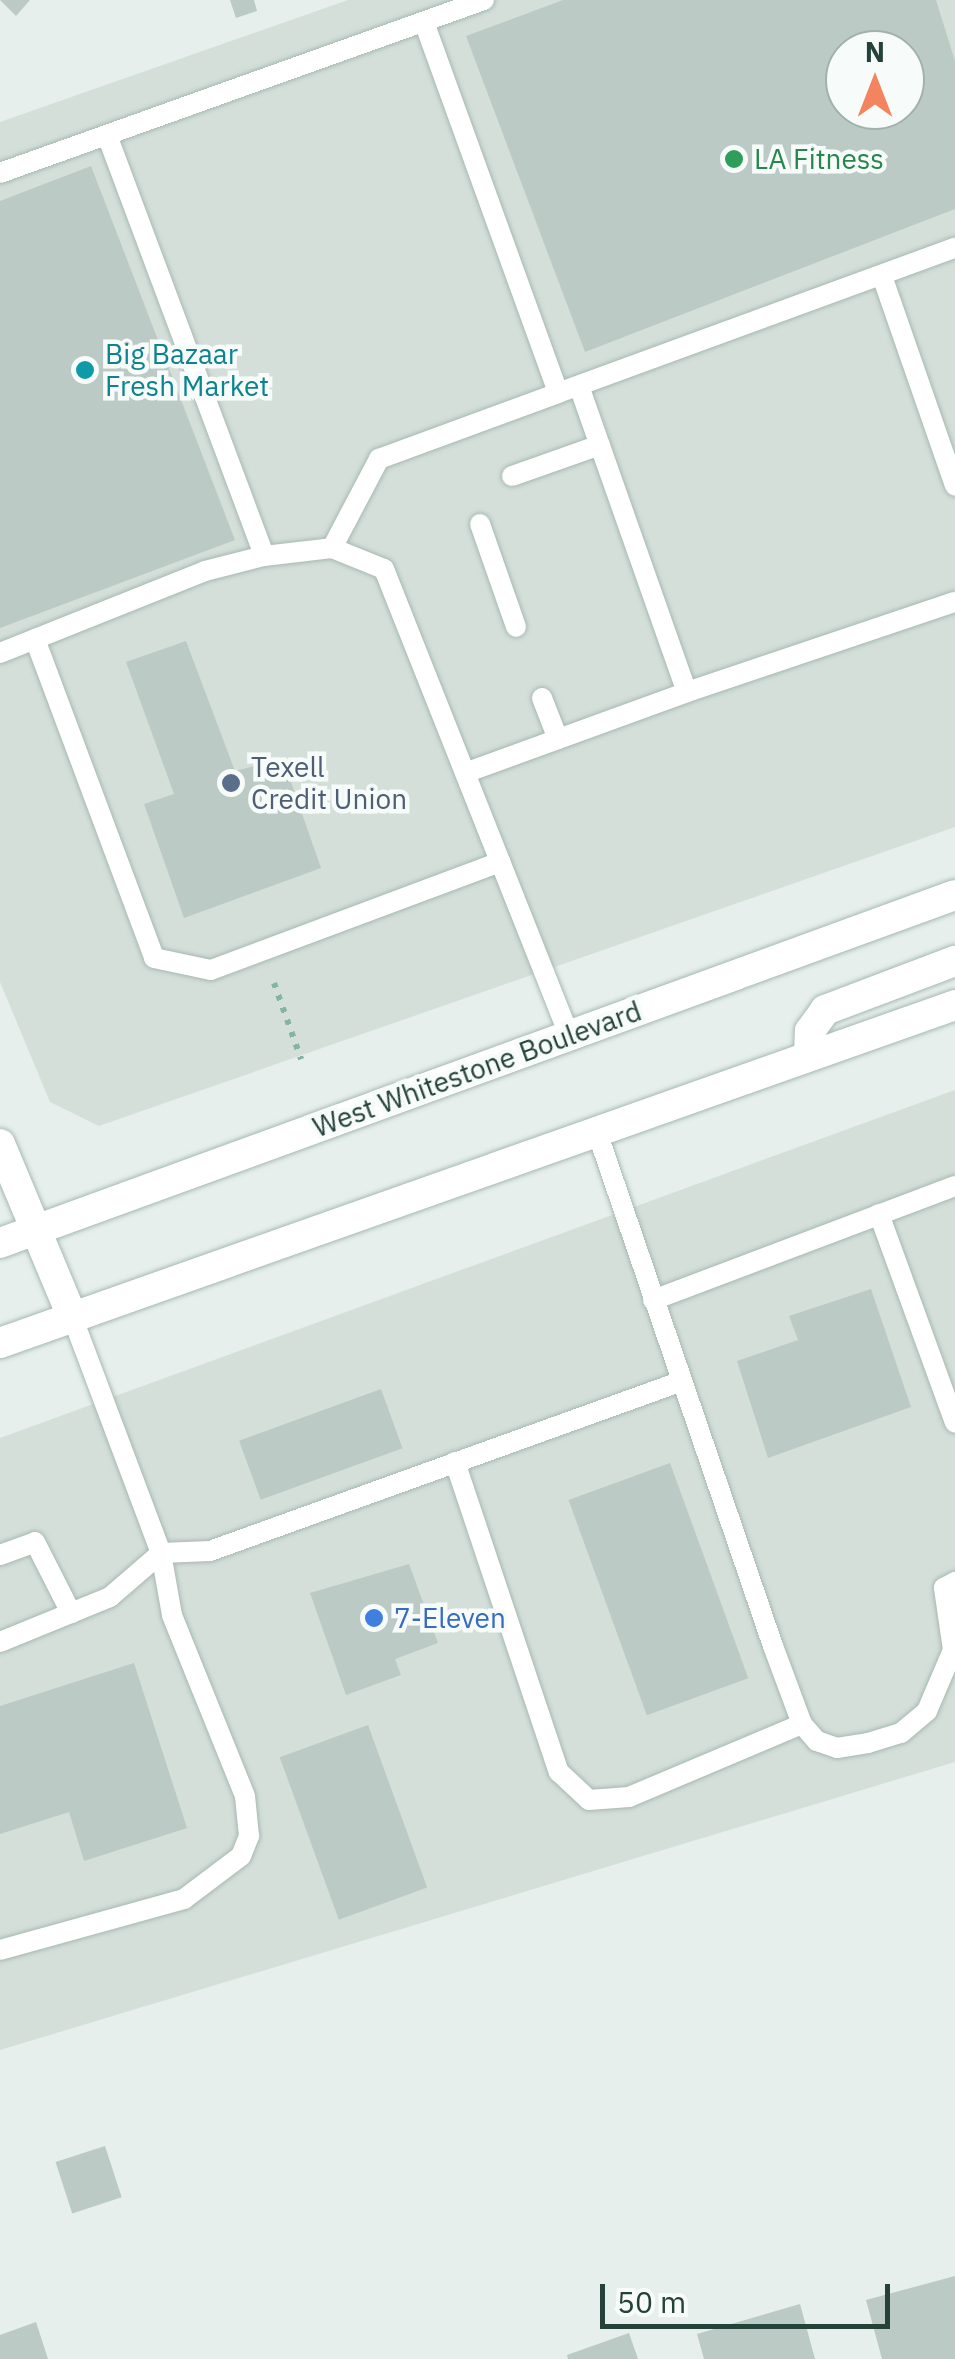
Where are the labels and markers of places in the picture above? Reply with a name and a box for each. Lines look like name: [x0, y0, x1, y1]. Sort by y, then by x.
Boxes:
place label: LA Fitness: [754, 142, 884, 176]
marker: LA Fitness: [723, 148, 745, 170]
place label: Big Bazaar Fresh Market: [105, 337, 269, 403]
marker: Big Bazaar Fresh Market: [74, 359, 96, 381]
place label: Texell Credit Union: [251, 750, 407, 816]
marker: Texell Credit Union: [220, 772, 242, 794]
place label: 7-Eleven: [394, 1601, 506, 1635]
marker: 7-Eleven: [363, 1607, 385, 1629]

